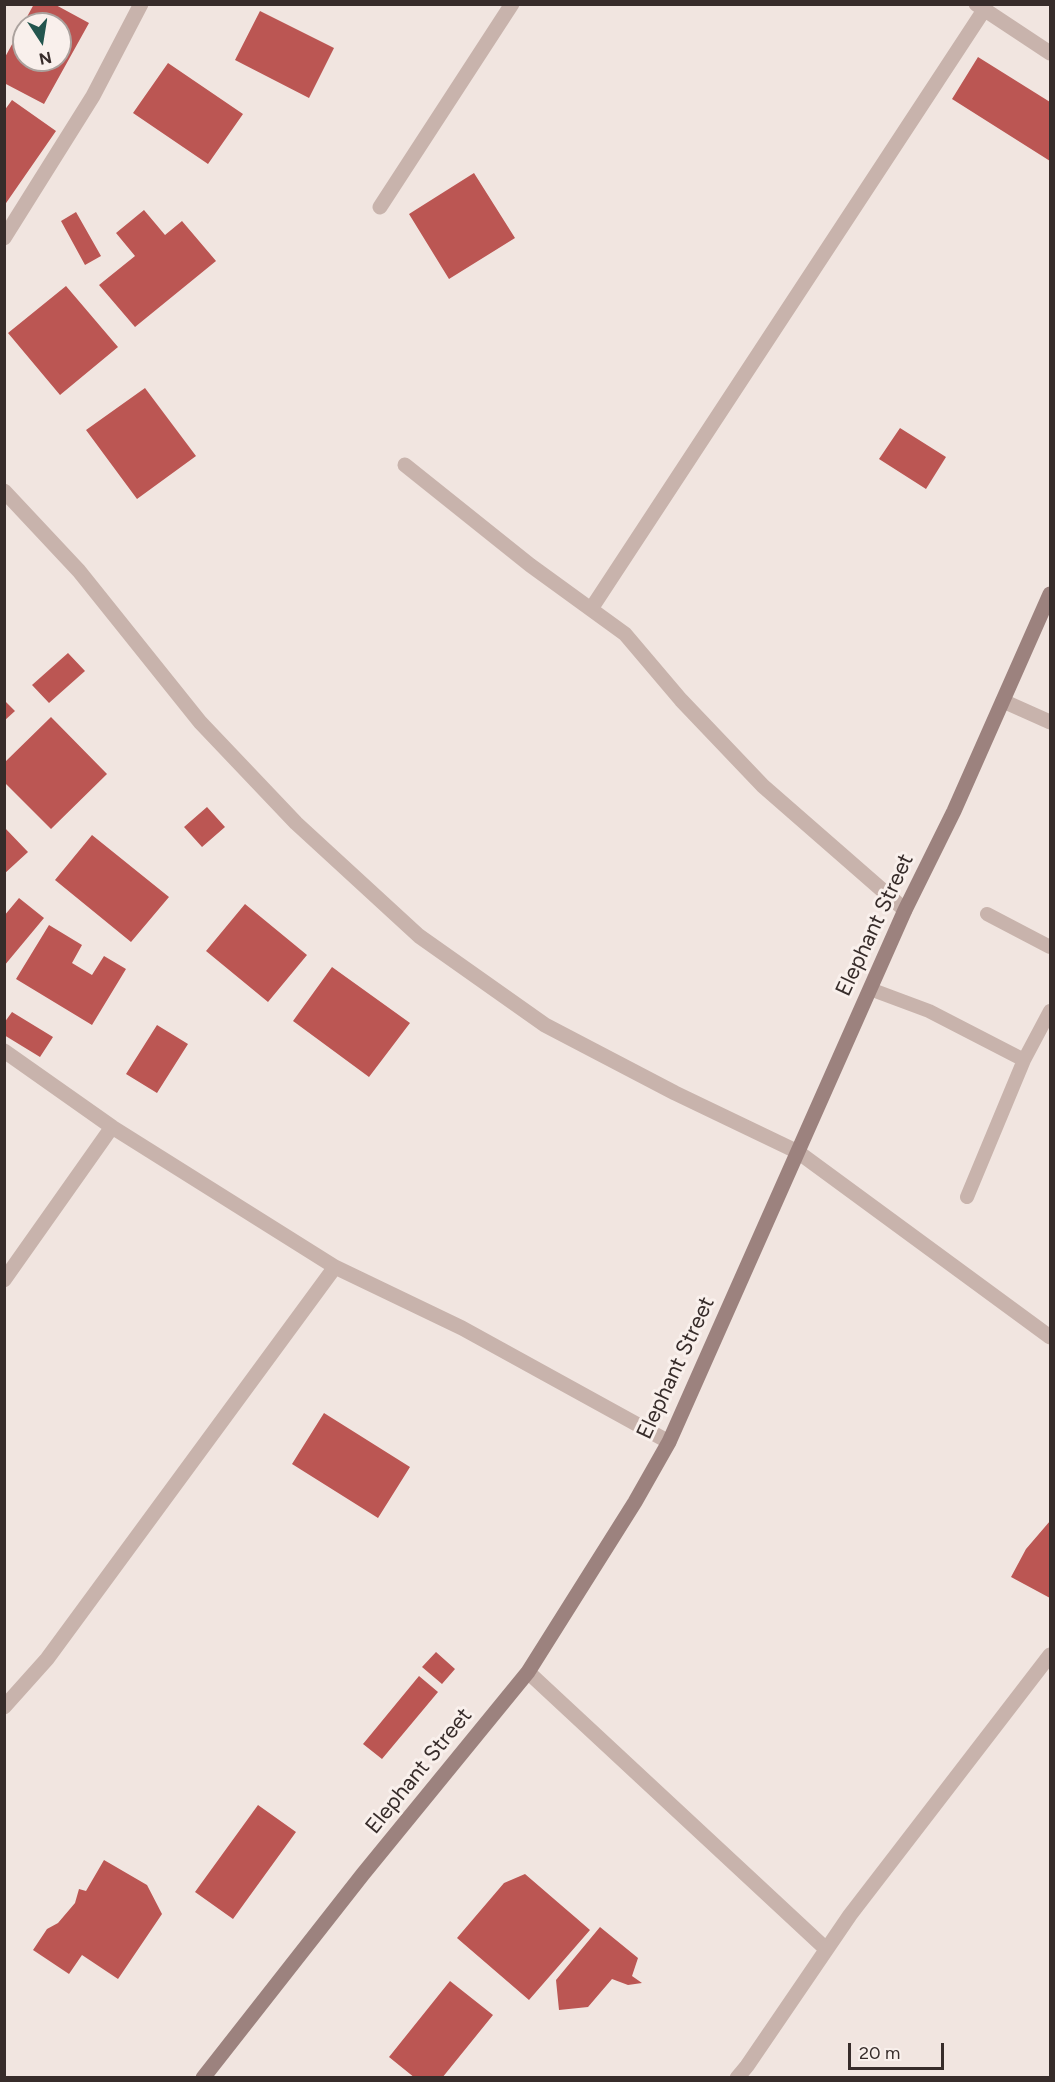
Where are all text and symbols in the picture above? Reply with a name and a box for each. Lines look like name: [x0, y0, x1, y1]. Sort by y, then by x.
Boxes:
north arrow: [12, 12, 72, 72]
text: N: [37, 48, 53, 69]
street label: Elephant Street: [830, 850, 920, 1000]
street label: Elephant Street: [631, 1293, 721, 1443]
street label: Elephant Street: [360, 1703, 478, 1839]
scale bar: [851, 2031, 947, 2069]
text: 20 m: [859, 2042, 900, 2064]

